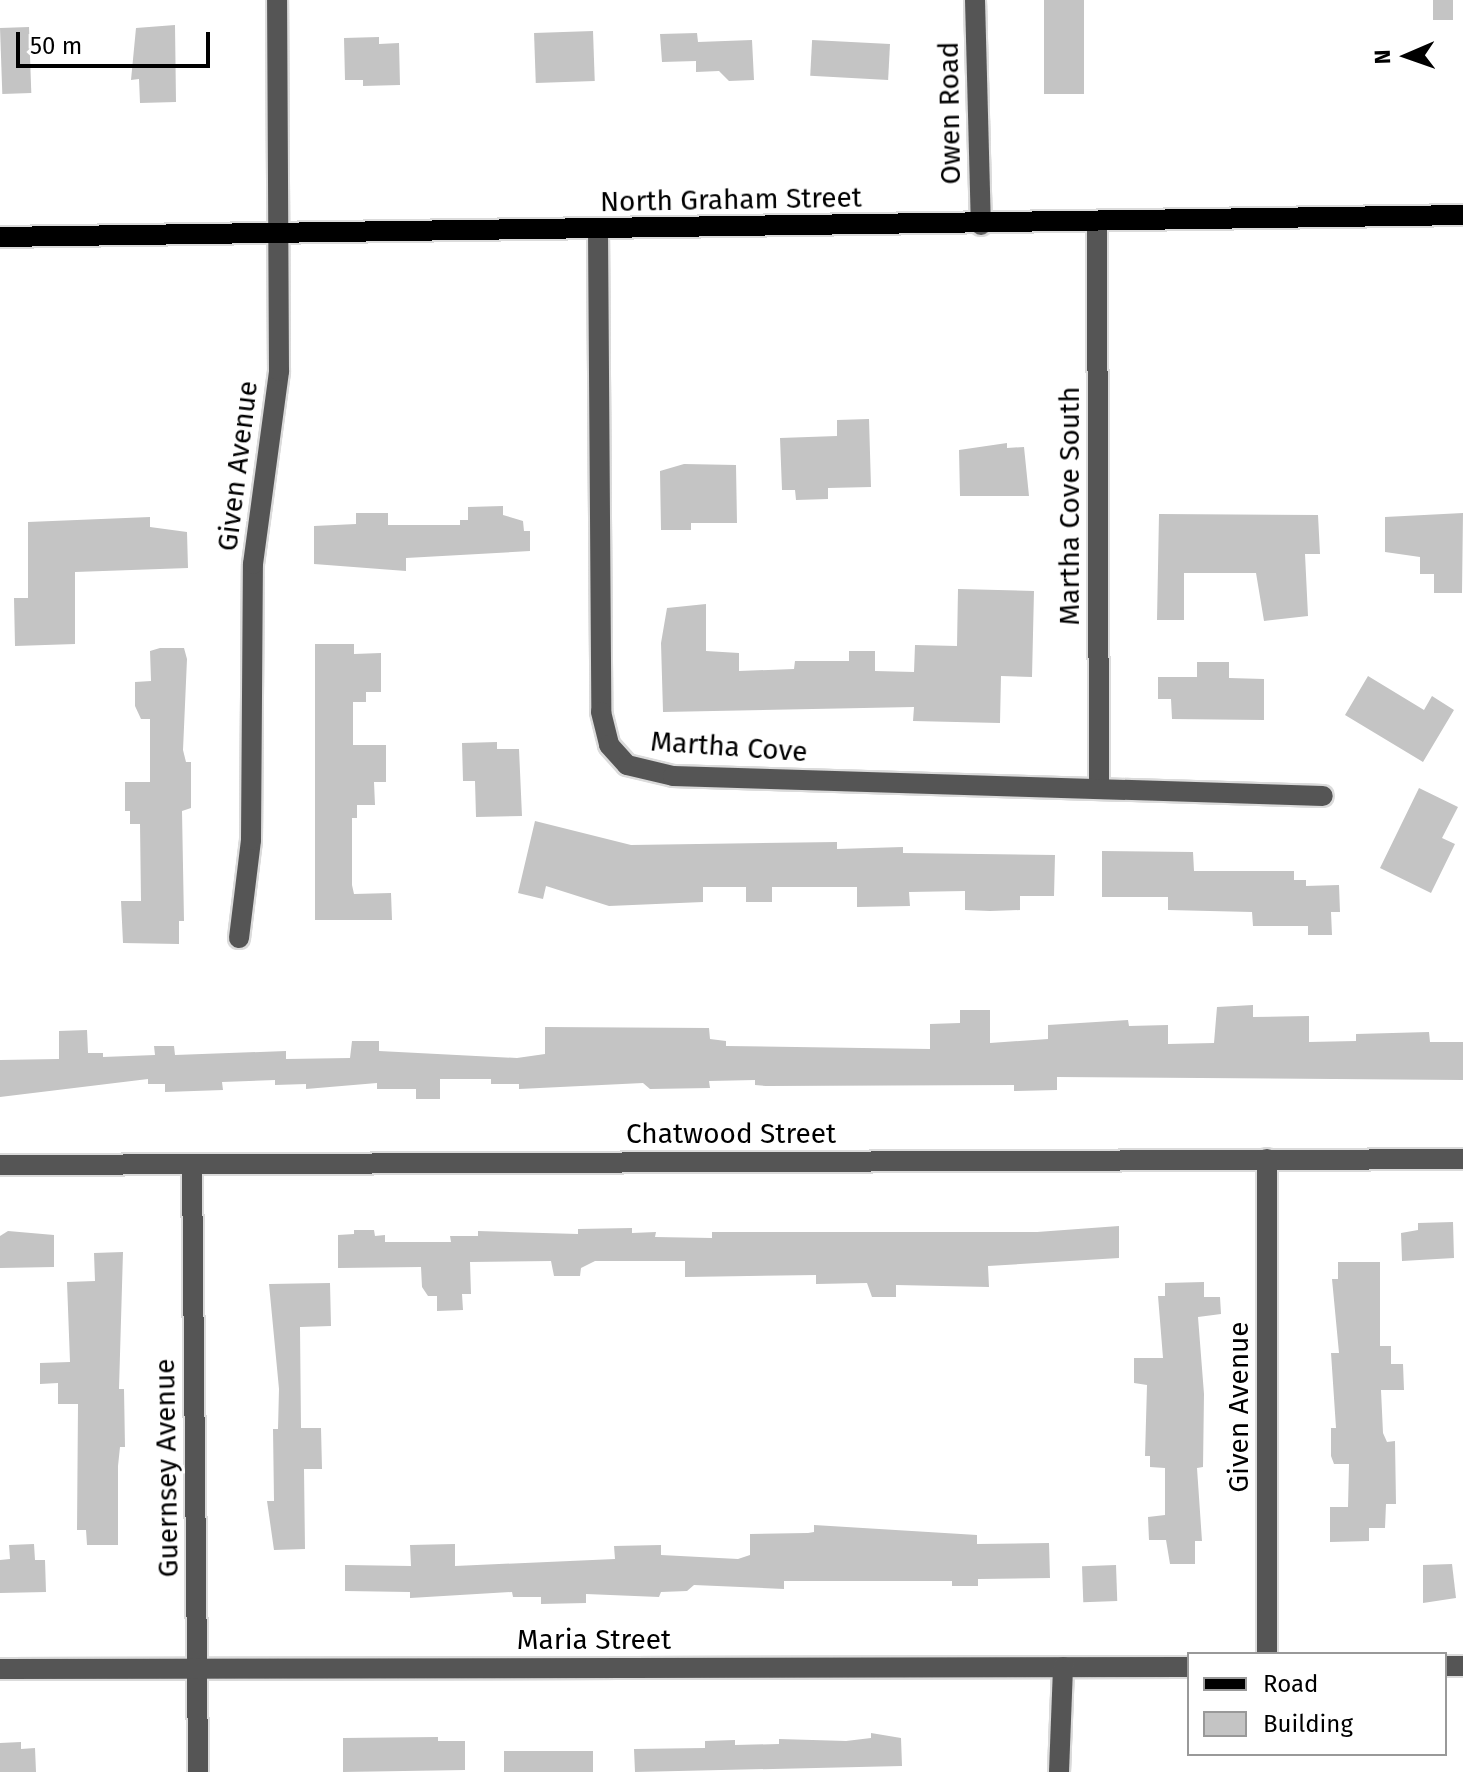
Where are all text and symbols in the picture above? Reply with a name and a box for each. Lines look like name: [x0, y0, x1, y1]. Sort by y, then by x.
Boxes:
scale bar: [20, 16, 214, 66]
north arrow: [1367, 16, 1447, 96]
text: 50 m: [30, 32, 82, 60]
street label: Owen Road: [932, 41, 968, 185]
text: N: [1369, 49, 1396, 65]
street label: North Graham Street: [600, 181, 862, 219]
street label: Given Avenue: [211, 379, 265, 553]
street label: Martha Cove South: [1053, 386, 1087, 626]
street label: Martha Cove: [649, 725, 809, 769]
street label: Chatwood Street: [626, 1117, 836, 1151]
street label: Given Avenue: [1222, 1321, 1256, 1493]
street label: Guernsey Avenue: [148, 1358, 186, 1578]
street label: Maria Street: [517, 1623, 671, 1657]
legend: [1187, 1652, 1447, 1756]
text: Road: [1263, 1670, 1318, 1698]
text: Building: [1263, 1710, 1353, 1738]

